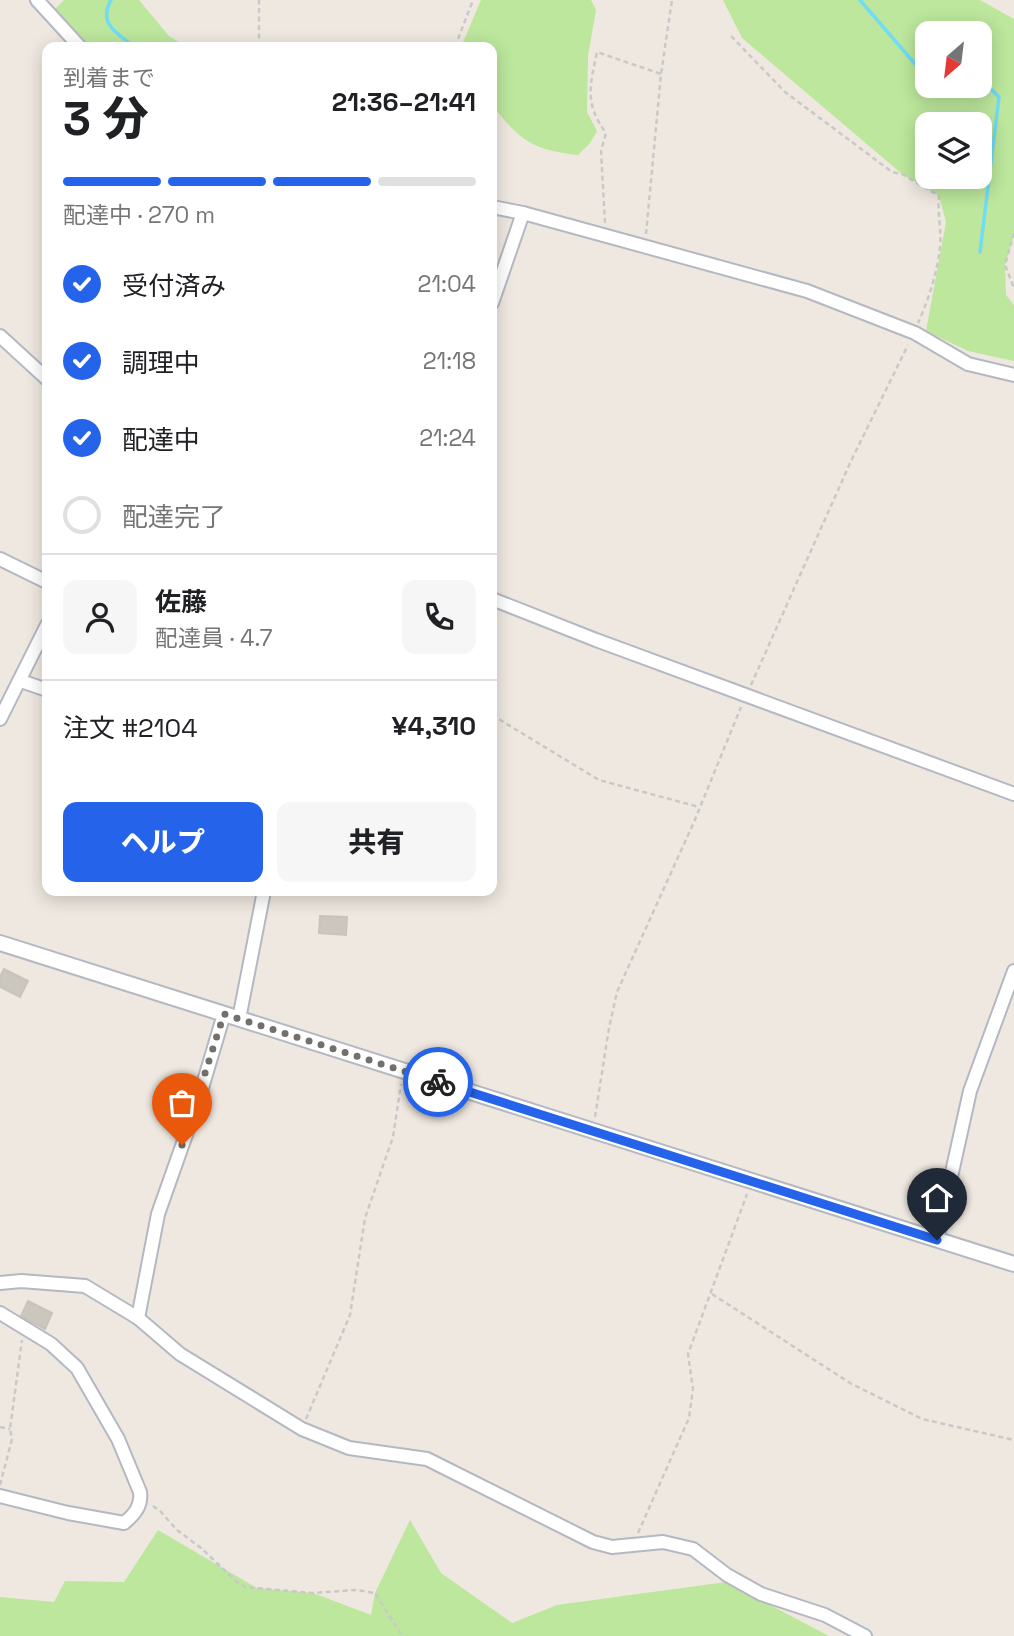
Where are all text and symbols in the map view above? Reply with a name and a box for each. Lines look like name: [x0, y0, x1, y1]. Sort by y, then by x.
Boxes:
north arrow: [915, 21, 992, 98]
map controls: [915, 21, 992, 189]
text: 到着まで: [63, 63, 155, 93]
text: 21:36–21:41: [332, 85, 476, 119]
text: 3 分: [63, 90, 149, 148]
button: layers: [915, 112, 992, 189]
text: 配達中 · 270 m: [63, 200, 215, 230]
icon: check: [63, 265, 101, 303]
text: 受付済み: [122, 269, 226, 303]
text: 21:04: [418, 269, 476, 299]
icon: check: [63, 342, 101, 380]
text: 調理中: [122, 346, 200, 380]
text: 21:18: [423, 346, 476, 376]
icon: check: [63, 419, 101, 457]
text: 配達中: [122, 423, 200, 457]
text: 21:24: [419, 423, 476, 453]
text: 配達完了: [122, 500, 226, 534]
button: person: [63, 580, 137, 654]
button: phone: [402, 580, 476, 654]
text: 佐藤: [155, 585, 207, 619]
text: 配達員 · 4.7: [155, 623, 272, 653]
text: ¥4,310: [392, 709, 476, 743]
text: 注文 #2104: [63, 711, 197, 745]
button: ヘルプ: [63, 802, 263, 882]
button: 共有: [277, 802, 476, 882]
courier: [403, 1047, 473, 1117]
icon: bike: [419, 1063, 457, 1101]
pin: [152, 1073, 212, 1145]
icon: bag: [163, 1084, 201, 1122]
pin: [907, 1168, 967, 1240]
icon: home: [918, 1179, 956, 1217]

